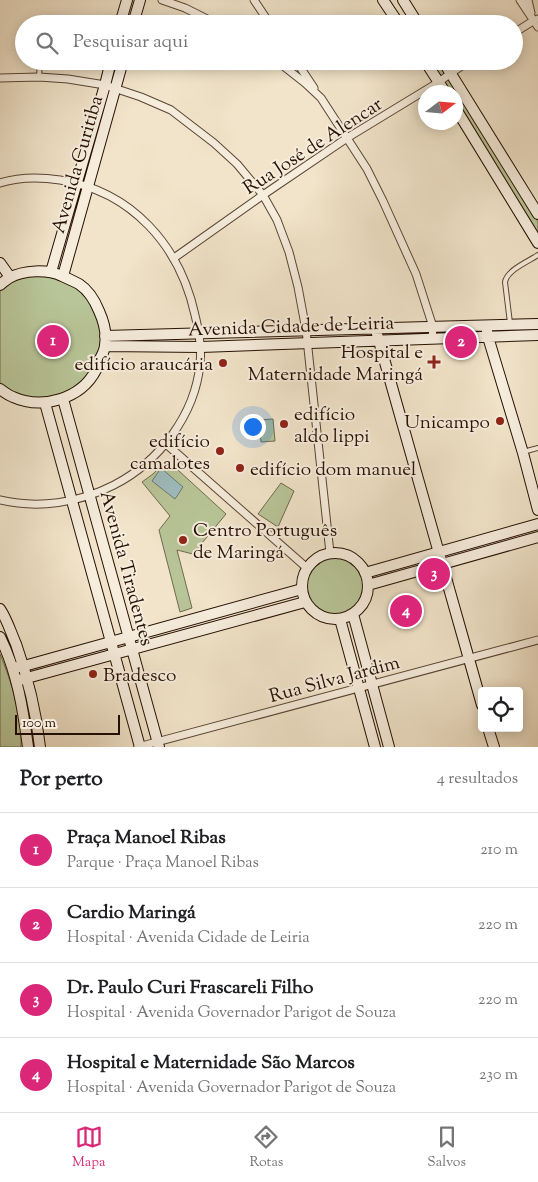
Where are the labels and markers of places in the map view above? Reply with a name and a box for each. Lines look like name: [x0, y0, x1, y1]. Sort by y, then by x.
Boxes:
pin: 1: [37, 322, 69, 360]
pin: 2: [445, 323, 477, 361]
place label: Hospital e Maternidade Maringá: [248, 340, 423, 389]
place label: edifício araucária: [74, 352, 213, 379]
marker: Hospital e Maternidade Maringá: [427, 355, 441, 369]
marker: edifício araucária: [217, 357, 229, 369]
place label: edifício aldo lippi: [294, 402, 370, 451]
place label: Unicampo: [404, 410, 490, 437]
marker: Unicampo: [494, 415, 506, 427]
marker: edifício aldo lippi: [278, 418, 290, 430]
place label: edifício camalotes: [130, 429, 210, 478]
marker: edifício camalotes: [214, 445, 226, 457]
place label: edifício dom manuel: [250, 457, 416, 484]
marker: edifício dom manuel: [234, 462, 246, 474]
place label: Centro Português de Maringá: [193, 518, 337, 567]
marker: Centro Português de Maringá: [177, 534, 189, 546]
pin: 3: [418, 555, 450, 593]
pin: 4: [390, 592, 422, 630]
place label: Bradesco: [103, 663, 176, 690]
marker: Bradesco: [87, 668, 99, 680]

